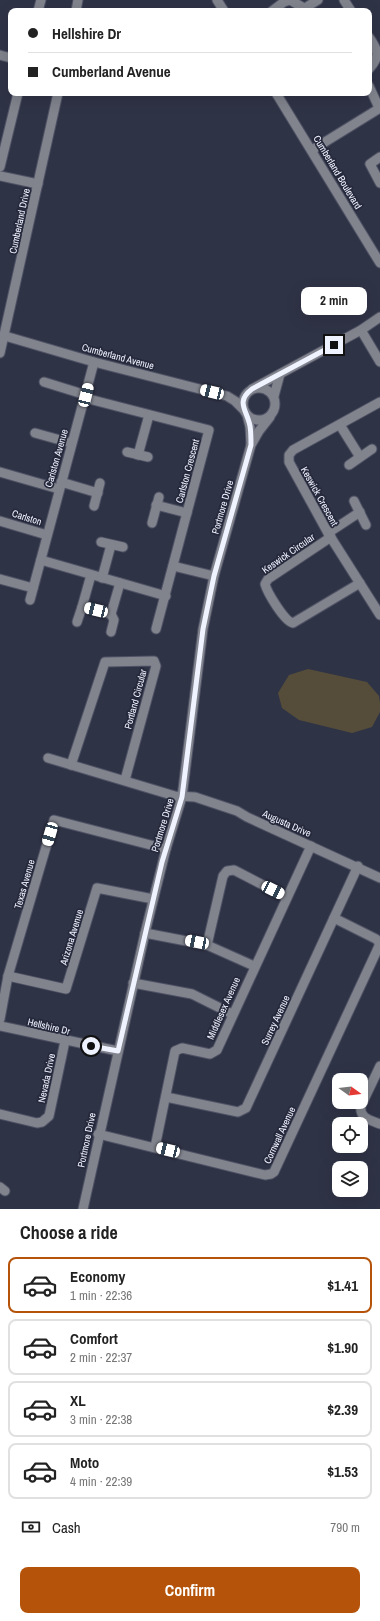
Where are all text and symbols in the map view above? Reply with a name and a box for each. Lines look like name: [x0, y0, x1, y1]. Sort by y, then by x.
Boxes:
text: Hellshire Dr: [52, 23, 121, 44]
text: Cumberland Avenue: [52, 61, 171, 82]
street label: Cumberland Boulevard: [310, 133, 365, 212]
street label: Cumberland Drive: [6, 187, 33, 255]
callout: 2 min: [301, 287, 367, 315]
text: 2 min: [320, 292, 348, 309]
route end: [325, 336, 343, 354]
street label: Cumberland Avenue: [80, 341, 156, 372]
car: [77, 382, 95, 408]
car: [199, 383, 225, 401]
street label: Carlston Avenue: [42, 427, 71, 489]
street label: Carlston Crescent: [173, 437, 202, 505]
street label: Keswick Crescent: [298, 464, 342, 529]
street label: Portmore Drive: [209, 478, 237, 536]
street label: Carlston: [10, 507, 43, 528]
street label: Keswick Circular: [259, 530, 317, 576]
car: [83, 601, 109, 619]
street label: Portland Circular: [121, 667, 150, 731]
street label: Portmore Drive: [148, 796, 177, 854]
street label: Augusta Drive: [260, 807, 314, 840]
car: [41, 821, 59, 847]
street label: Texas Avenue: [11, 857, 38, 910]
car: [260, 879, 286, 901]
street label: Arizona Avenue: [57, 907, 86, 968]
car: [184, 934, 210, 950]
street label: Middlesex Avenue: [204, 975, 243, 1041]
street label: Surrey Avenue: [258, 993, 293, 1047]
street label: Hellshire Dr: [26, 1015, 72, 1038]
route start: [82, 1037, 100, 1055]
street label: Nevada Drive: [35, 1052, 58, 1104]
north arrow: [332, 1073, 368, 1109]
map controls: [332, 1073, 368, 1197]
street label: Cornwall Avenue: [261, 1104, 299, 1166]
street label: Portmore Drive: [74, 1111, 99, 1169]
button: locate: [332, 1117, 368, 1153]
car: [155, 1141, 181, 1159]
button: layers: [332, 1161, 368, 1197]
text: Choose a ride: [20, 1220, 118, 1245]
text: Economy: [70, 1266, 125, 1287]
icon: car: [22, 1267, 58, 1303]
text: $1.41: [327, 1275, 358, 1296]
text: 1 min · 22:36: [70, 1287, 132, 1304]
text: Comfort: [70, 1328, 118, 1349]
icon: car: [22, 1329, 58, 1365]
text: $1.90: [327, 1337, 358, 1358]
text: 2 min · 22:37: [70, 1349, 132, 1366]
text: XL: [70, 1390, 86, 1411]
icon: car: [22, 1391, 58, 1427]
text: $2.39: [327, 1399, 358, 1420]
text: 3 min · 22:38: [70, 1411, 132, 1428]
text: Moto: [70, 1452, 99, 1473]
icon: car: [22, 1453, 58, 1489]
text: $1.53: [327, 1461, 358, 1482]
text: 4 min · 22:39: [70, 1473, 132, 1490]
icon: cash: [20, 1516, 42, 1538]
text: Cash: [52, 1517, 81, 1538]
text: 790 m: [330, 1519, 360, 1536]
button: Confirm: [20, 1567, 360, 1613]

